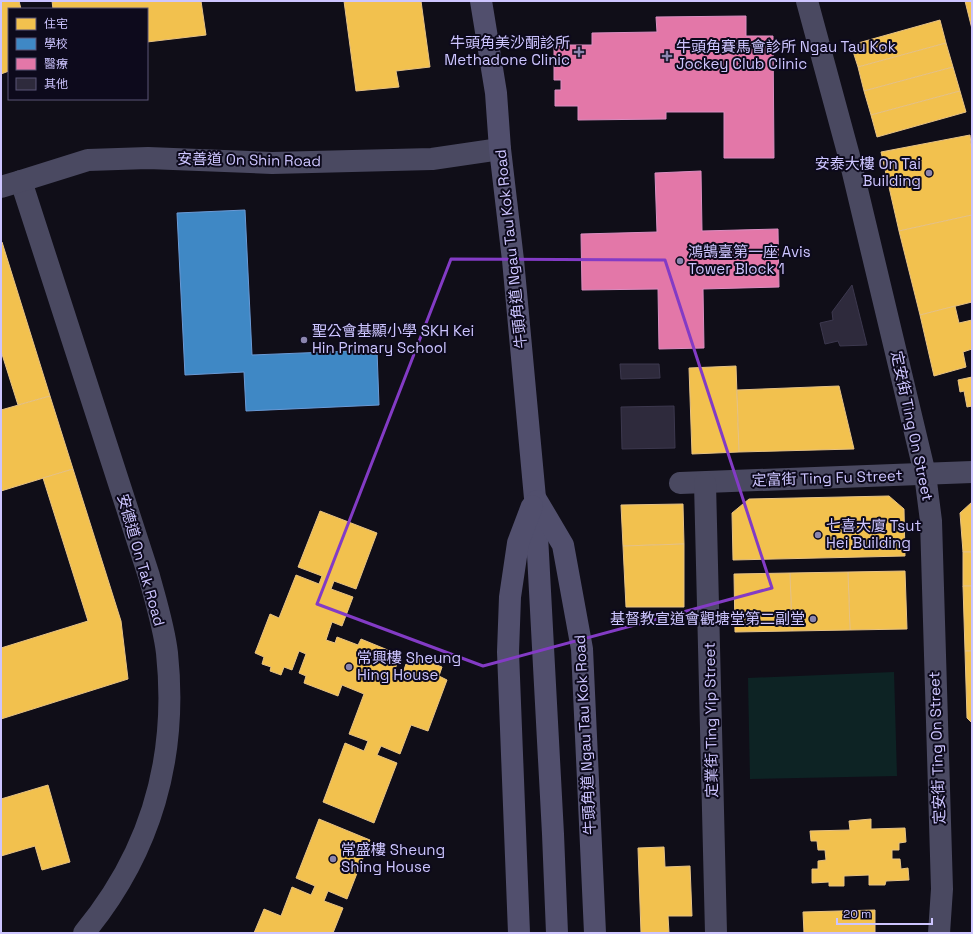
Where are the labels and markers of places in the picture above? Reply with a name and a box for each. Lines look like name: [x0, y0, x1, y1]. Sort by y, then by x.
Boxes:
place label: 牛頭角美沙酮診所 Methadone Clinic: [444, 33, 570, 69]
place label: 牛頭角賽馬會診所 Ngau Tau Kok Jockey Club Clinic: [676, 37, 896, 73]
marker: 牛頭角美沙酮診所 Methadone Clinic: [573, 46, 585, 58]
marker: 牛頭角賽馬會診所 Ngau Tau Kok Jockey Club Clinic: [661, 50, 673, 62]
place label: 安泰大樓 On Tai Building: [815, 154, 921, 190]
marker: 安泰大樓 On Tai Building: [924, 168, 934, 178]
place label: 鴻鵠臺第一座 Avis Tower Block 1: [688, 242, 811, 278]
marker: 鴻鵠臺第一座 Avis Tower Block 1: [675, 256, 685, 266]
place label: 聖公會基顯小學 SKH Kei Hin Primary School: [312, 321, 474, 357]
marker: 聖公會基顯小學 SKH Kei Hin Primary School: [299, 335, 309, 345]
place label: 七喜大廈 Tsut Hei Building: [826, 516, 921, 552]
marker: 七喜大廈 Tsut Hei Building: [813, 530, 823, 540]
place label: 基督教宣道會觀塘堂第二副堂: [610, 609, 805, 628]
marker: 基督教宣道會觀塘堂第二副堂: [808, 614, 818, 624]
place label: 常興樓 Sheung Hing House: [357, 648, 461, 684]
marker: 常興樓 Sheung Hing House: [344, 662, 354, 672]
place label: 常盛樓 Sheung Shing House: [341, 840, 445, 876]
marker: 常盛樓 Sheung Shing House: [328, 854, 338, 864]

